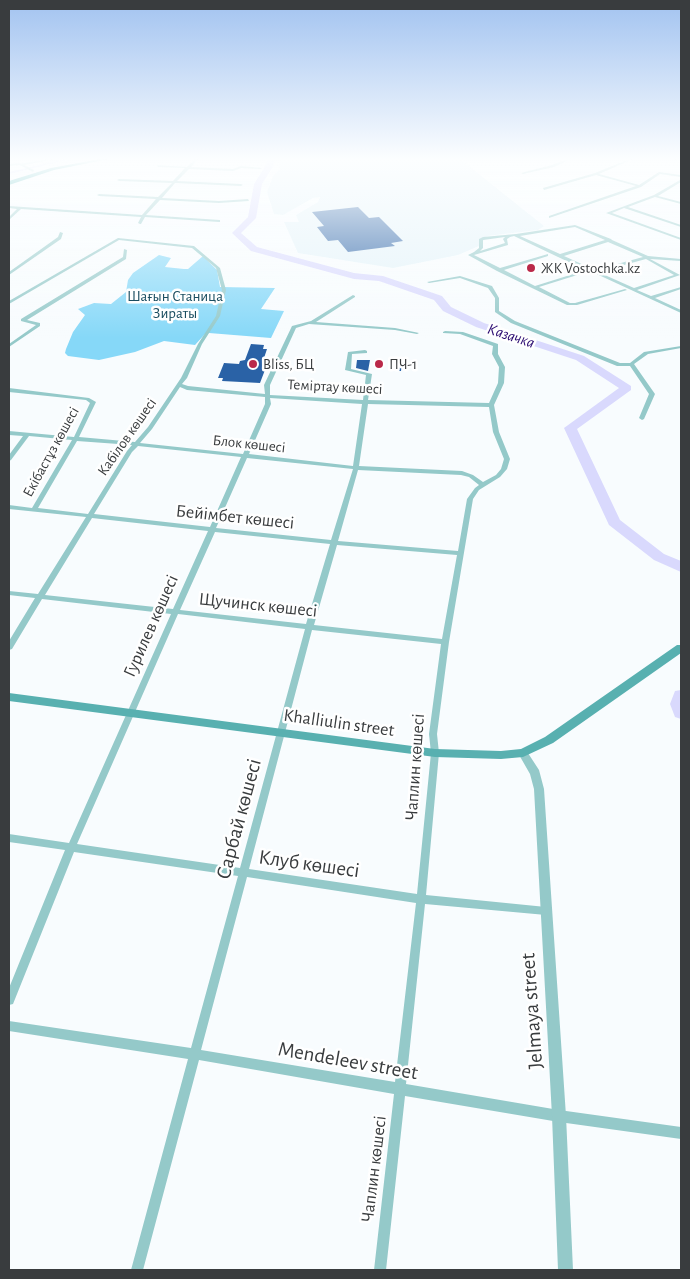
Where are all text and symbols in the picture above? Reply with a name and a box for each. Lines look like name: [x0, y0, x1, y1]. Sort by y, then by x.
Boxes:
place label: ЖК Vostochka.kz: [541, 259, 640, 277]
marker: ЖК Vostochka.kz: [525, 262, 537, 274]
park label: Шағын Станица Зираты: [127, 287, 223, 322]
water label: Казачка: [485, 319, 537, 353]
place label: Bliss, БЦ: [263, 355, 314, 373]
place label: ПЧ-1: [389, 355, 417, 373]
marker: Bliss, БЦ: [247, 358, 259, 370]
marker: ПЧ-1: [373, 358, 385, 370]
street label: Теміртау көшесі: [287, 376, 383, 398]
street label: Кабілов көшесі: [94, 395, 160, 479]
street label: Екібастұз көшесі: [19, 404, 83, 500]
street label: Блок көшесі: [212, 431, 286, 457]
street label: Бейімбет көшесі: [175, 500, 295, 534]
street label: Гурилев көшесі: [119, 571, 183, 681]
street label: Щучинск көшесі: [198, 588, 318, 622]
street label: Khalliulin street: [282, 705, 396, 741]
street label: Чаплин көшесі: [400, 713, 430, 821]
street label: Сарбай көшесі: [211, 756, 267, 882]
street label: Клуб көшесі: [257, 844, 361, 884]
street label: Jelmaya street: [515, 952, 549, 1070]
street label: Mendeleev street: [276, 1036, 420, 1086]
street label: Чаплин көшесі: [357, 1115, 391, 1223]

